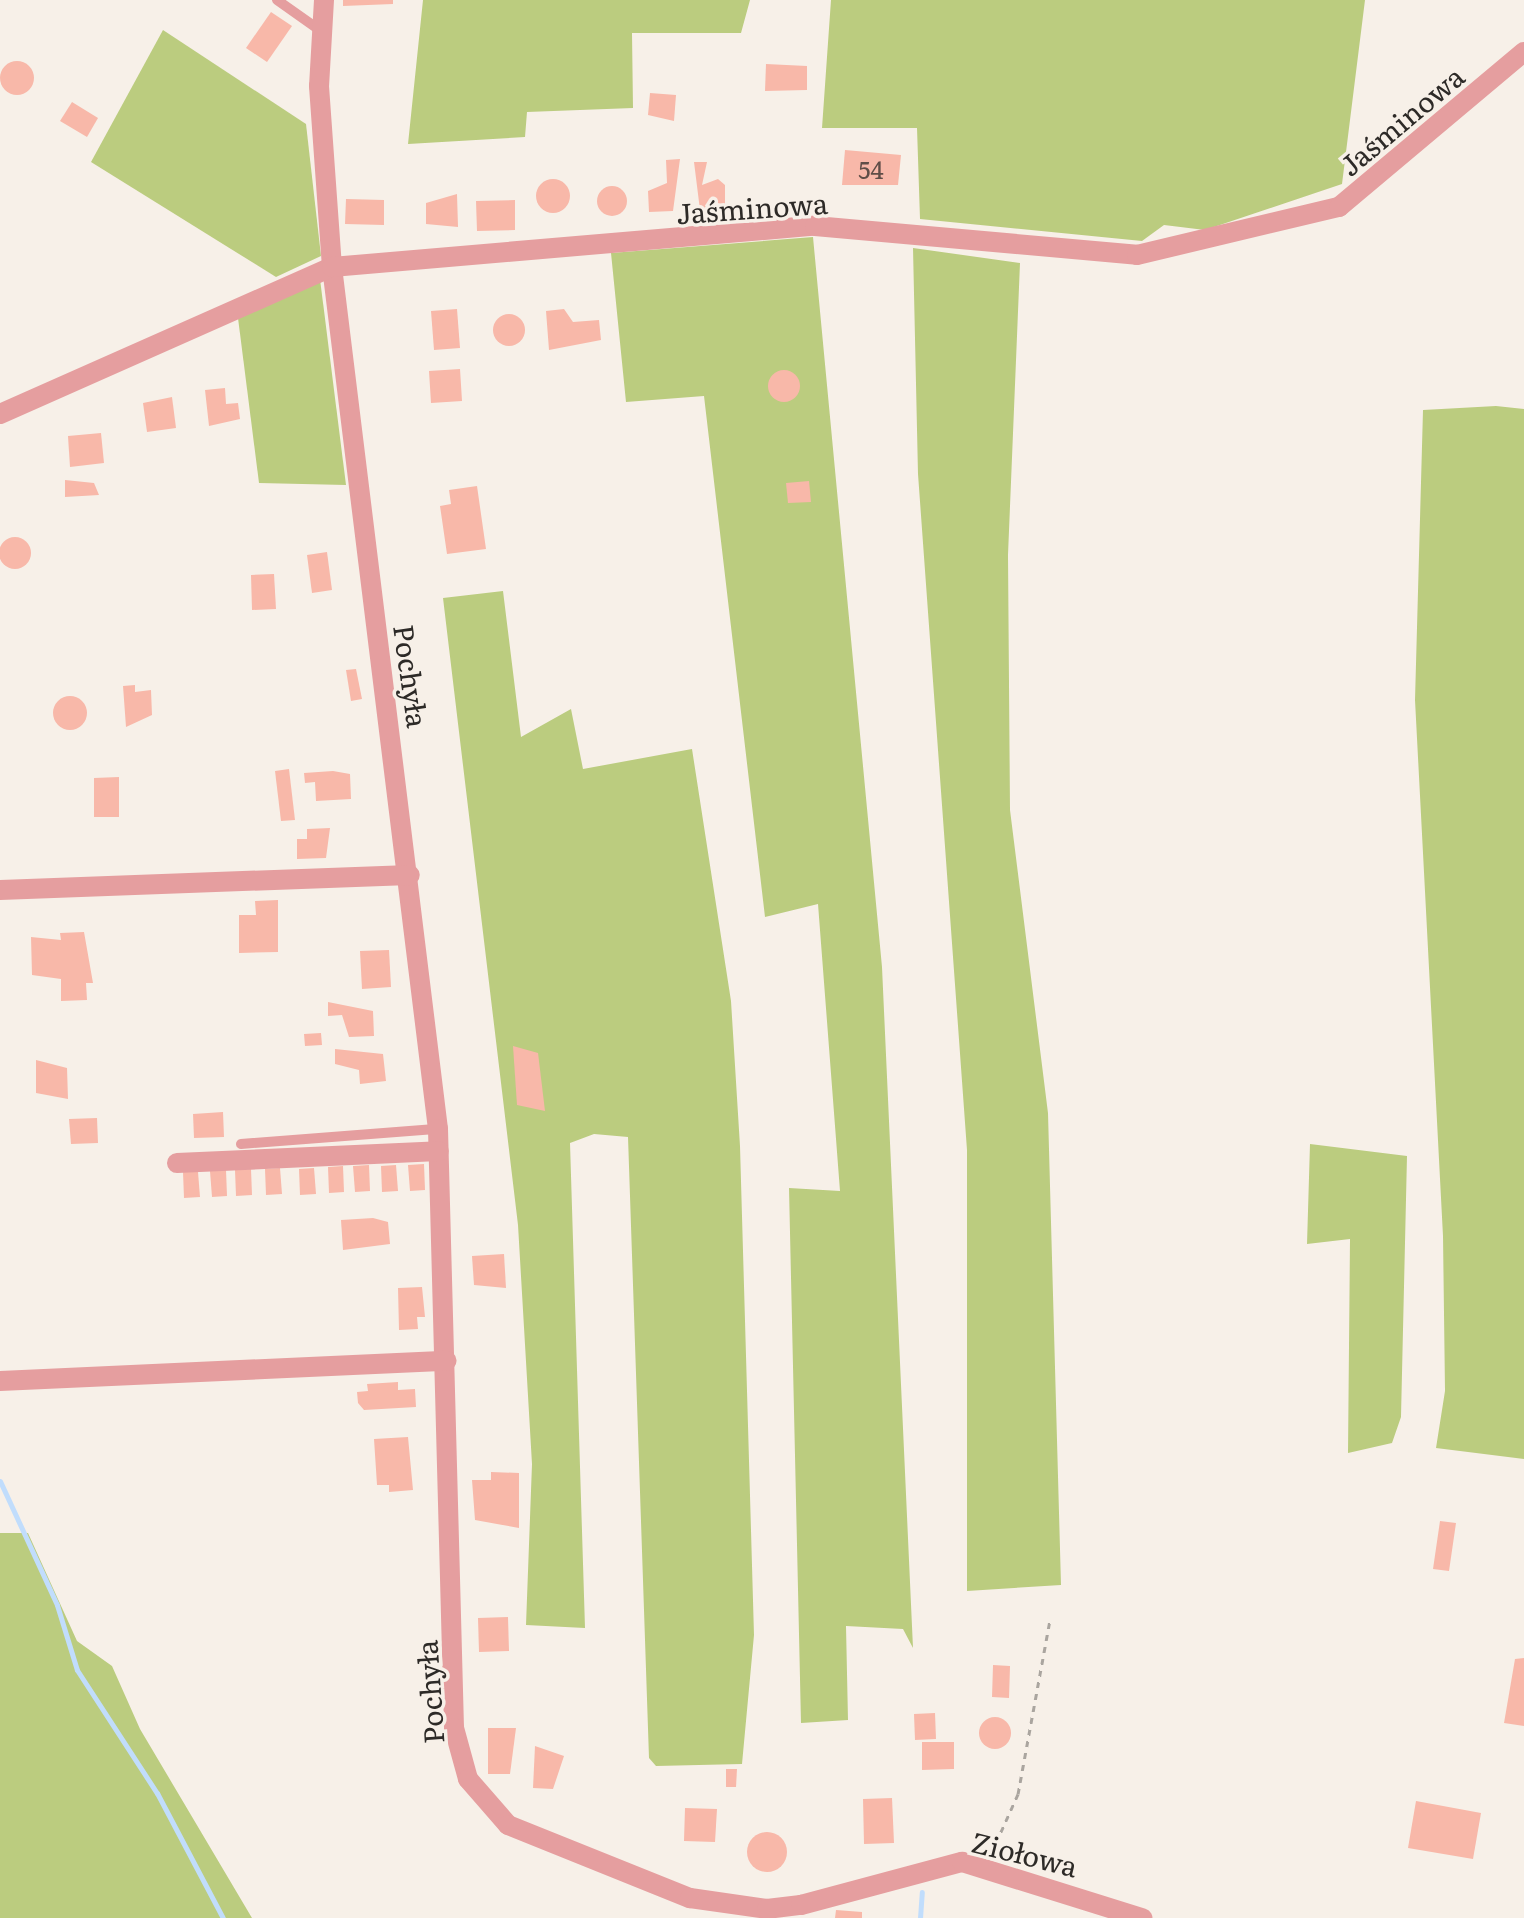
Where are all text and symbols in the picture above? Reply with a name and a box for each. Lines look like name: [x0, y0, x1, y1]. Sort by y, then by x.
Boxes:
street label: Jaśminowa: [1332, 58, 1470, 182]
house number: 54: [858, 155, 884, 183]
street label: Jaśminowa: [675, 185, 829, 229]
street label: Pochyła: [388, 622, 436, 730]
street label: Pochyła: [409, 1639, 449, 1745]
street label: Ziołowa: [969, 1824, 1081, 1882]

